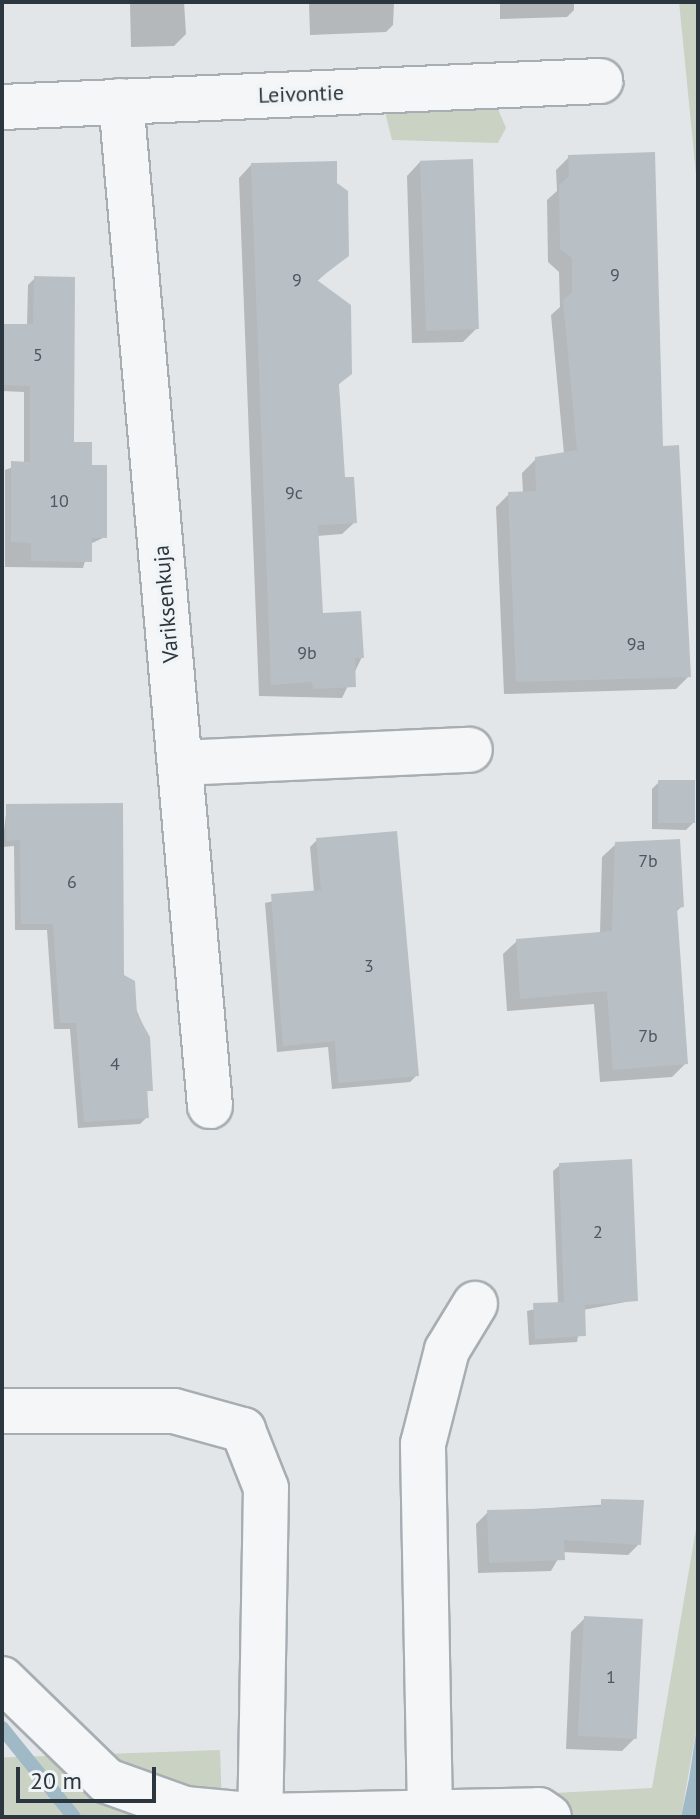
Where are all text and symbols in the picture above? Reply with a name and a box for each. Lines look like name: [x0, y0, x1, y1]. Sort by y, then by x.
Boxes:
street label: Leivontie: [258, 79, 344, 109]
house number: 9: [610, 264, 620, 286]
house number: 9: [292, 269, 302, 291]
house number: 5: [33, 344, 43, 366]
house number: 9c: [285, 482, 303, 504]
house number: 10: [49, 490, 69, 512]
street label: Variksenkuja: [148, 544, 184, 664]
house number: 9a: [627, 633, 645, 655]
house number: 9b: [297, 642, 317, 664]
house number: 7b: [638, 850, 658, 872]
house number: 6: [67, 871, 77, 893]
house number: 3: [364, 955, 374, 977]
house number: 7b: [638, 1025, 658, 1047]
house number: 4: [110, 1053, 120, 1075]
house number: 2: [593, 1221, 603, 1243]
house number: 1: [606, 1666, 616, 1688]
scale bar: [20, 1751, 160, 1801]
text: 20 m: [30, 1765, 82, 1796]

